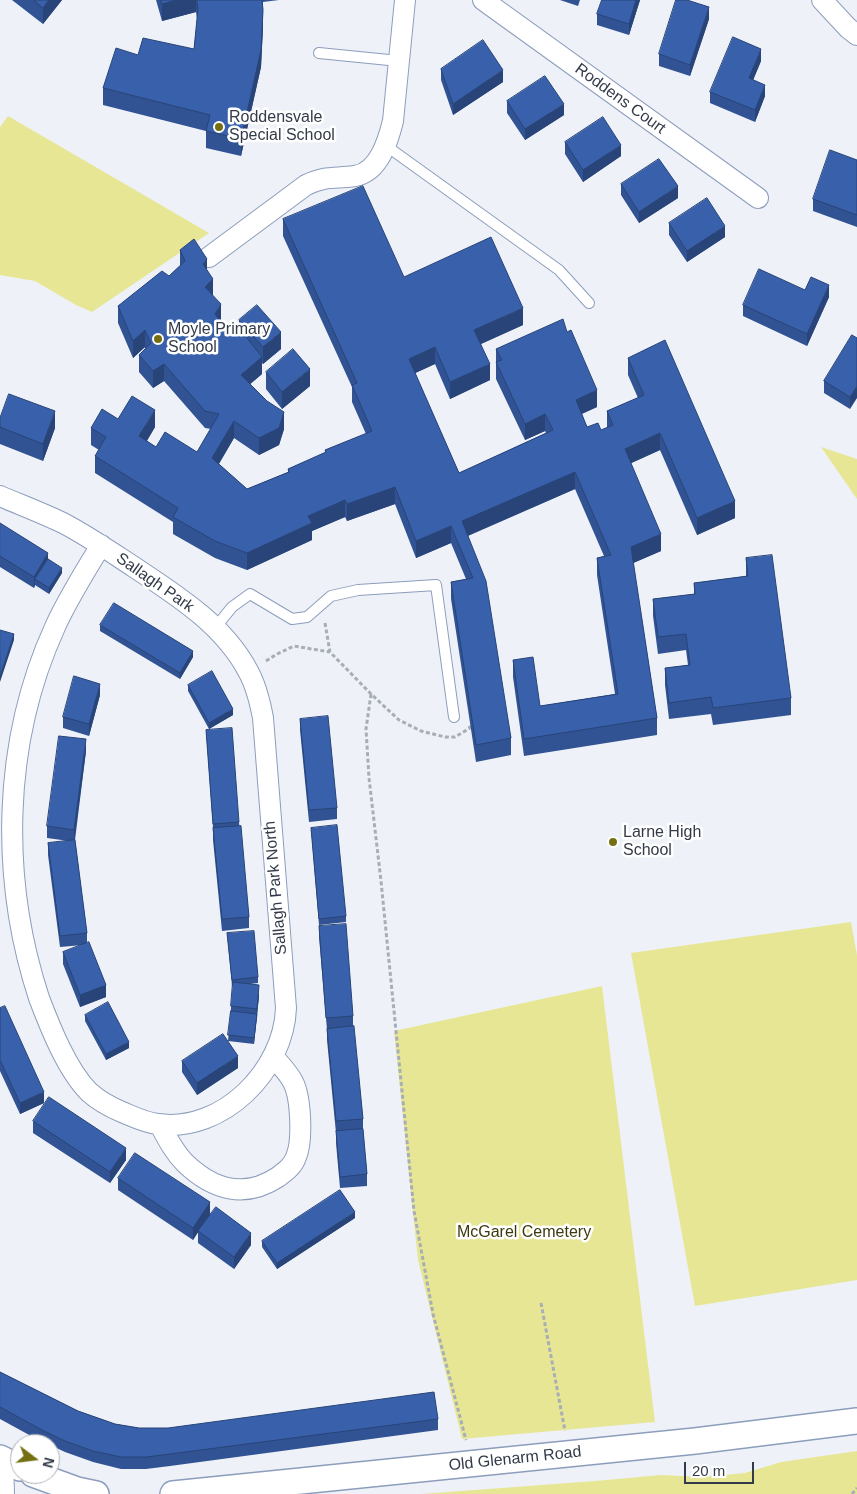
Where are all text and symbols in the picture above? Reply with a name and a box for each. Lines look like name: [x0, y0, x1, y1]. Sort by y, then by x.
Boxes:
street label: Roddens Court: [571, 60, 669, 138]
place label: Roddensvale Special School: [229, 108, 335, 146]
marker: Roddensvale Special School: [213, 121, 225, 133]
place label: Moyle Primary School: [168, 320, 270, 358]
marker: Moyle Primary School: [152, 333, 164, 345]
street label: Sallagh Park: [112, 549, 198, 617]
street label: Sallagh Park North: [261, 820, 291, 956]
place label: Larne High School: [623, 823, 701, 861]
marker: Larne High School: [607, 836, 619, 848]
park label: McGarel Cemetery: [457, 1223, 591, 1243]
north arrow: [10, 1434, 60, 1484]
street label: Old Glenarm Road: [448, 1442, 582, 1476]
scale bar: [687, 1452, 757, 1484]
text: N: [39, 1456, 58, 1470]
text: 20 m: [692, 1462, 725, 1479]

